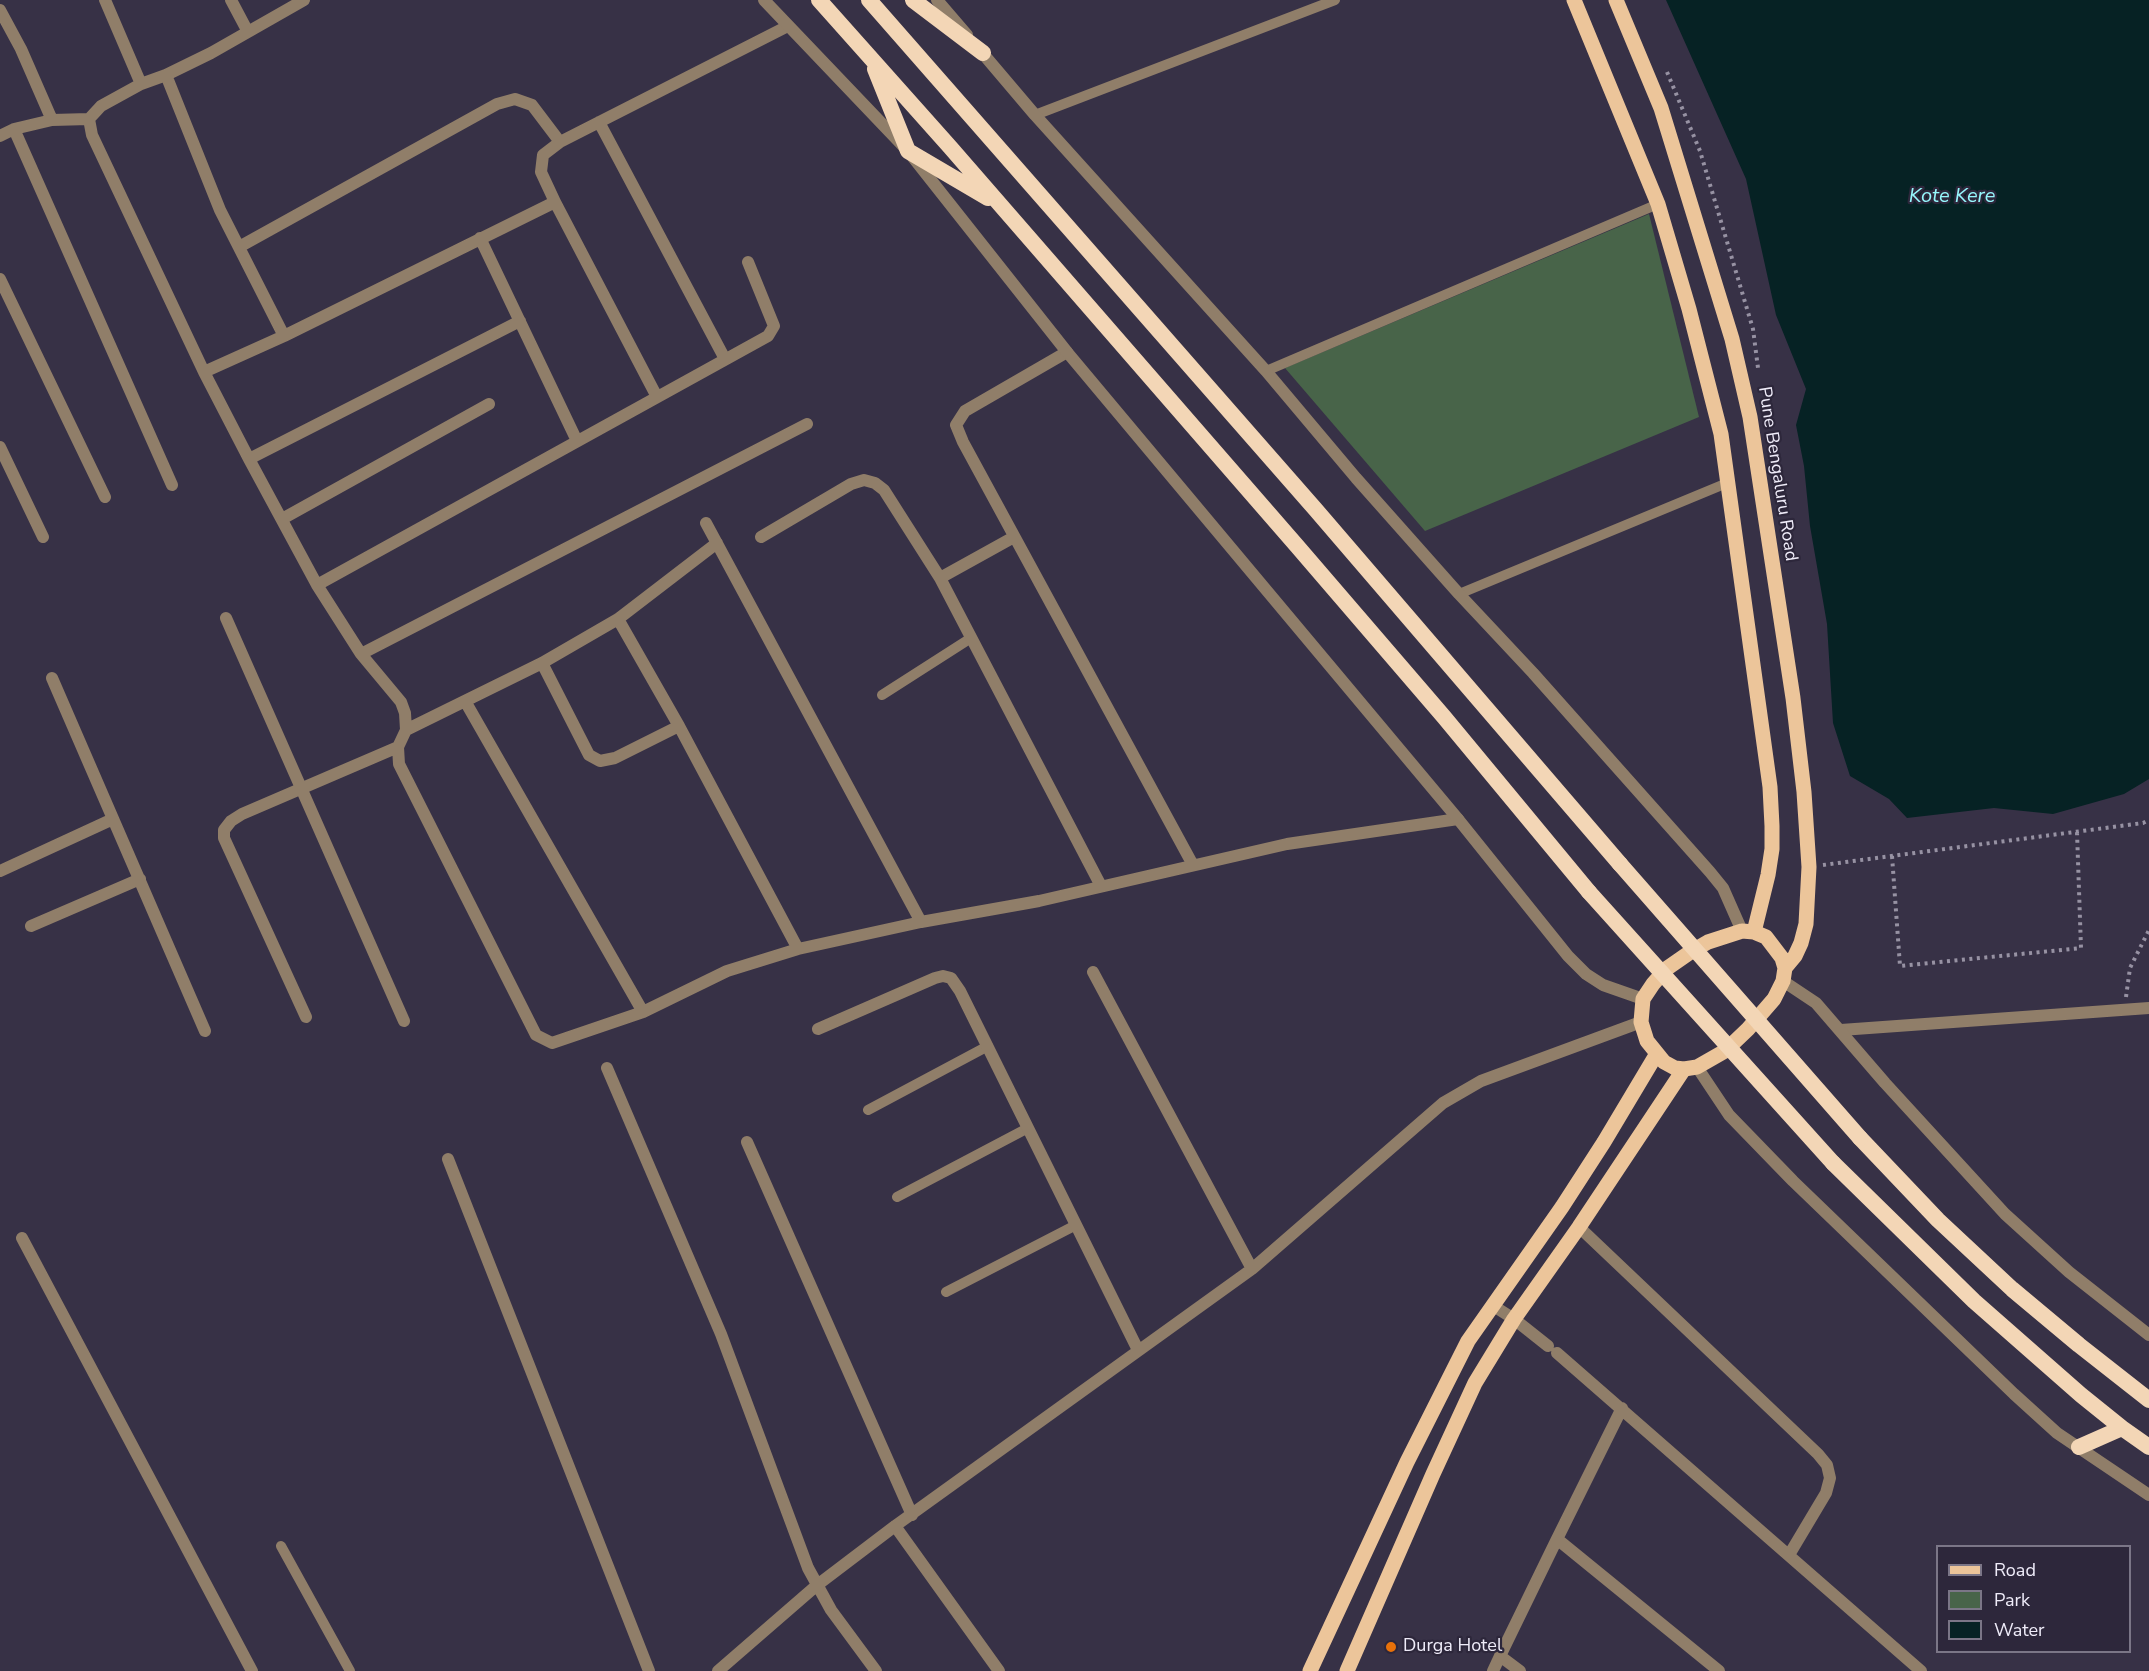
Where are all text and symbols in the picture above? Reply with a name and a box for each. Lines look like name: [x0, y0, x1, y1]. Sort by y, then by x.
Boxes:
water label: Kote Kere: [1909, 185, 1995, 209]
street label: Pune Bengaluru Road: [1753, 385, 1801, 563]
legend: [1936, 1545, 2131, 1653]
text: Road: [1994, 1558, 2036, 1582]
text: Park: [1994, 1588, 2030, 1612]
text: Water: [1994, 1618, 2045, 1642]
place label: Durga Hotel: [1403, 1636, 1502, 1658]
marker: Durga Hotel: [1384, 1640, 1398, 1654]

